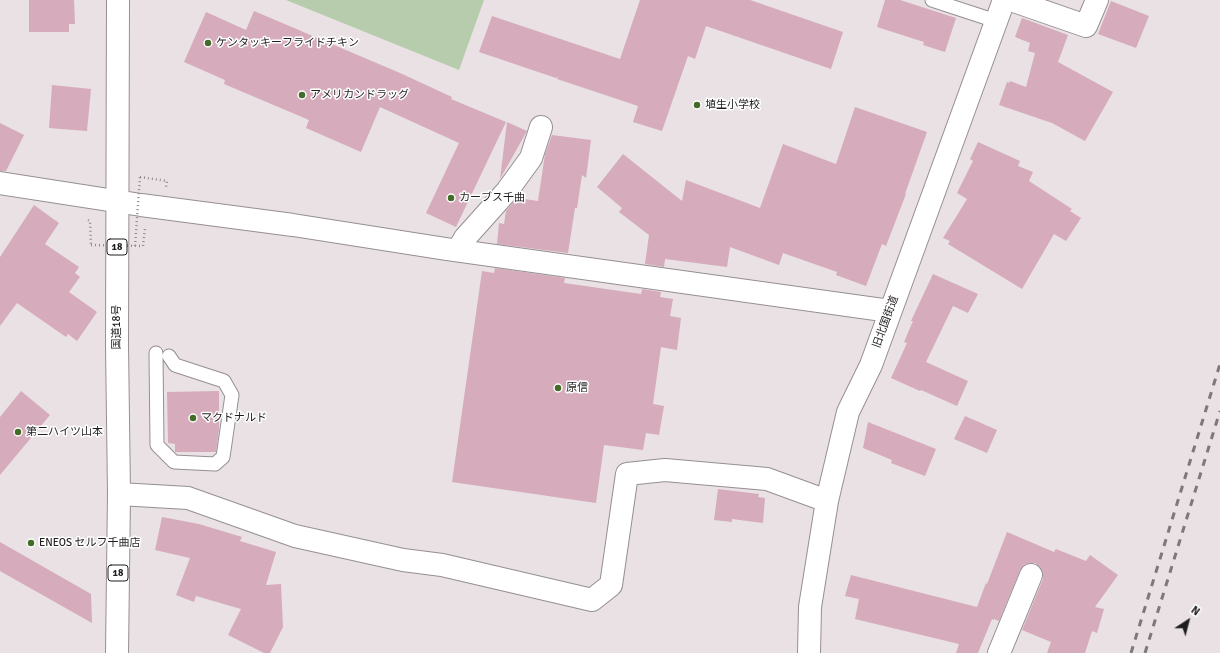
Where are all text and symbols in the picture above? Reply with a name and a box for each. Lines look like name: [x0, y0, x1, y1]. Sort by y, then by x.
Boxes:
place label: ケンタッキーフライドチキン: [216, 36, 359, 50]
marker: ケンタッキーフライドチキン: [203, 38, 213, 48]
place label: アメリカンドラッグ: [310, 88, 409, 102]
marker: アメリカンドラッグ: [297, 90, 307, 100]
place label: 埴生小学校: [705, 98, 760, 112]
marker: 埴生小学校: [692, 100, 702, 110]
place label: カーブス千曲: [459, 191, 525, 205]
marker: カーブス千曲: [446, 193, 456, 203]
road number: 18: [107, 239, 127, 255]
street label: 旧北国街道: [870, 294, 902, 350]
street label: 国道18号: [110, 305, 124, 349]
place label: 原信: [566, 381, 588, 395]
marker: 原信: [553, 383, 563, 393]
place label: マクドナルド: [201, 411, 267, 425]
marker: マクドナルド: [188, 413, 198, 423]
place label: 第二ハイツ山本: [26, 425, 103, 439]
marker: 第二ハイツ山本: [13, 427, 23, 437]
place label: ENEOS セルフ千曲店: [39, 536, 141, 550]
marker: ENEOS セルフ千曲店: [26, 538, 36, 548]
road number: 18: [108, 565, 128, 581]
north arrow: [1168, 601, 1208, 641]
text: N: [1188, 603, 1202, 618]

